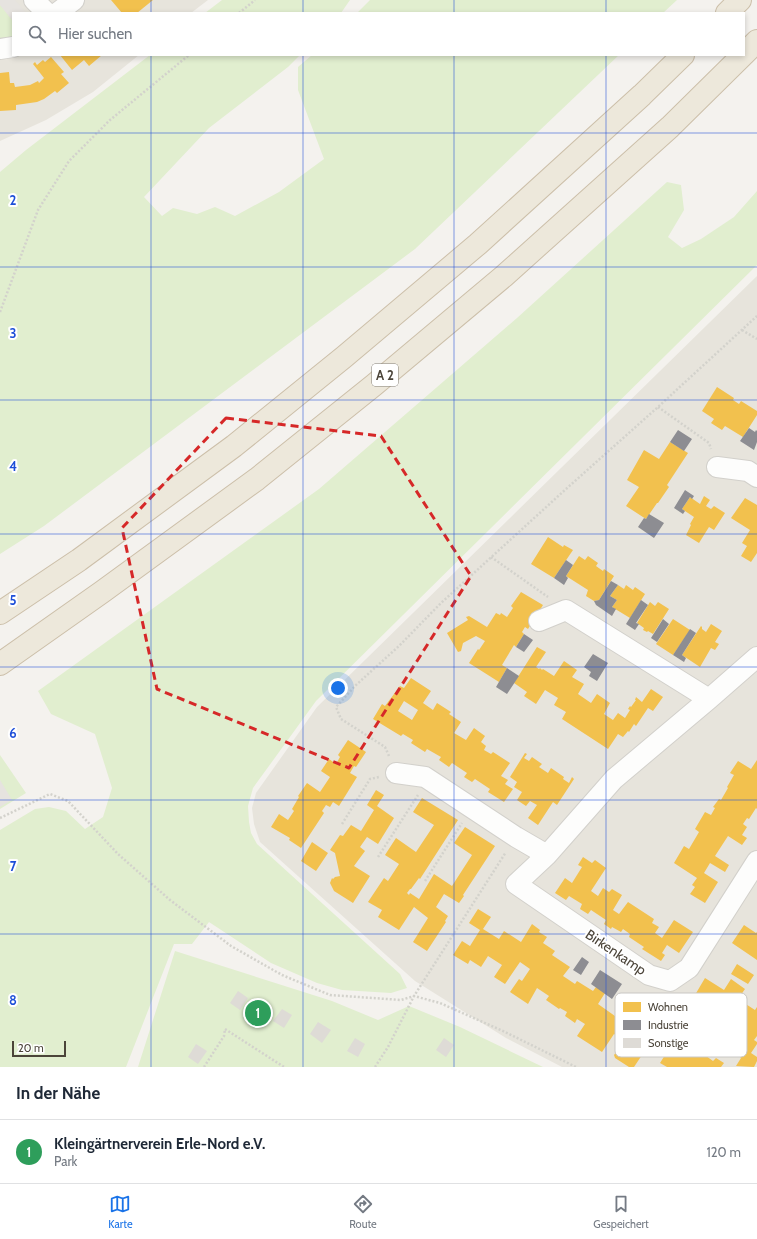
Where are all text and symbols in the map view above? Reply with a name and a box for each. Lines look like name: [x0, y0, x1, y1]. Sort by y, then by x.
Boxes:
search box: [12, 12, 745, 56]
icon: search: [26, 23, 48, 45]
text: Hier suchen: [58, 25, 133, 43]
text: 2: [10, 192, 17, 208]
text: 3: [9, 325, 17, 341]
road number: A 2: [372, 364, 398, 386]
text: 4: [9, 458, 17, 474]
text: 5: [10, 592, 17, 608]
your location: [328, 678, 348, 698]
text: 6: [9, 725, 17, 741]
text: 7: [10, 858, 17, 874]
street label: Birkenkamp: [582, 925, 650, 979]
text: 8: [9, 992, 17, 1008]
legend: [615, 993, 747, 1057]
pin: 1: [245, 998, 271, 1028]
text: Wohnen: [648, 1000, 688, 1014]
text: Industrie: [648, 1018, 689, 1032]
text: Sonstige: [648, 1036, 689, 1050]
scale bar: [12, 1039, 66, 1058]
text: 20 m: [18, 1041, 44, 1055]
text: In der Nähe: [16, 1083, 100, 1103]
text: Kleingärtnerverein Erle-Nord e.V.: [54, 1135, 265, 1153]
text: 1: [27, 1144, 31, 1160]
text: 120 m: [707, 1144, 741, 1160]
text: Park: [54, 1153, 77, 1169]
tab: Karte: [108, 1193, 133, 1231]
tab: Route: [349, 1193, 377, 1231]
tab: Gespeichert: [593, 1193, 649, 1231]

